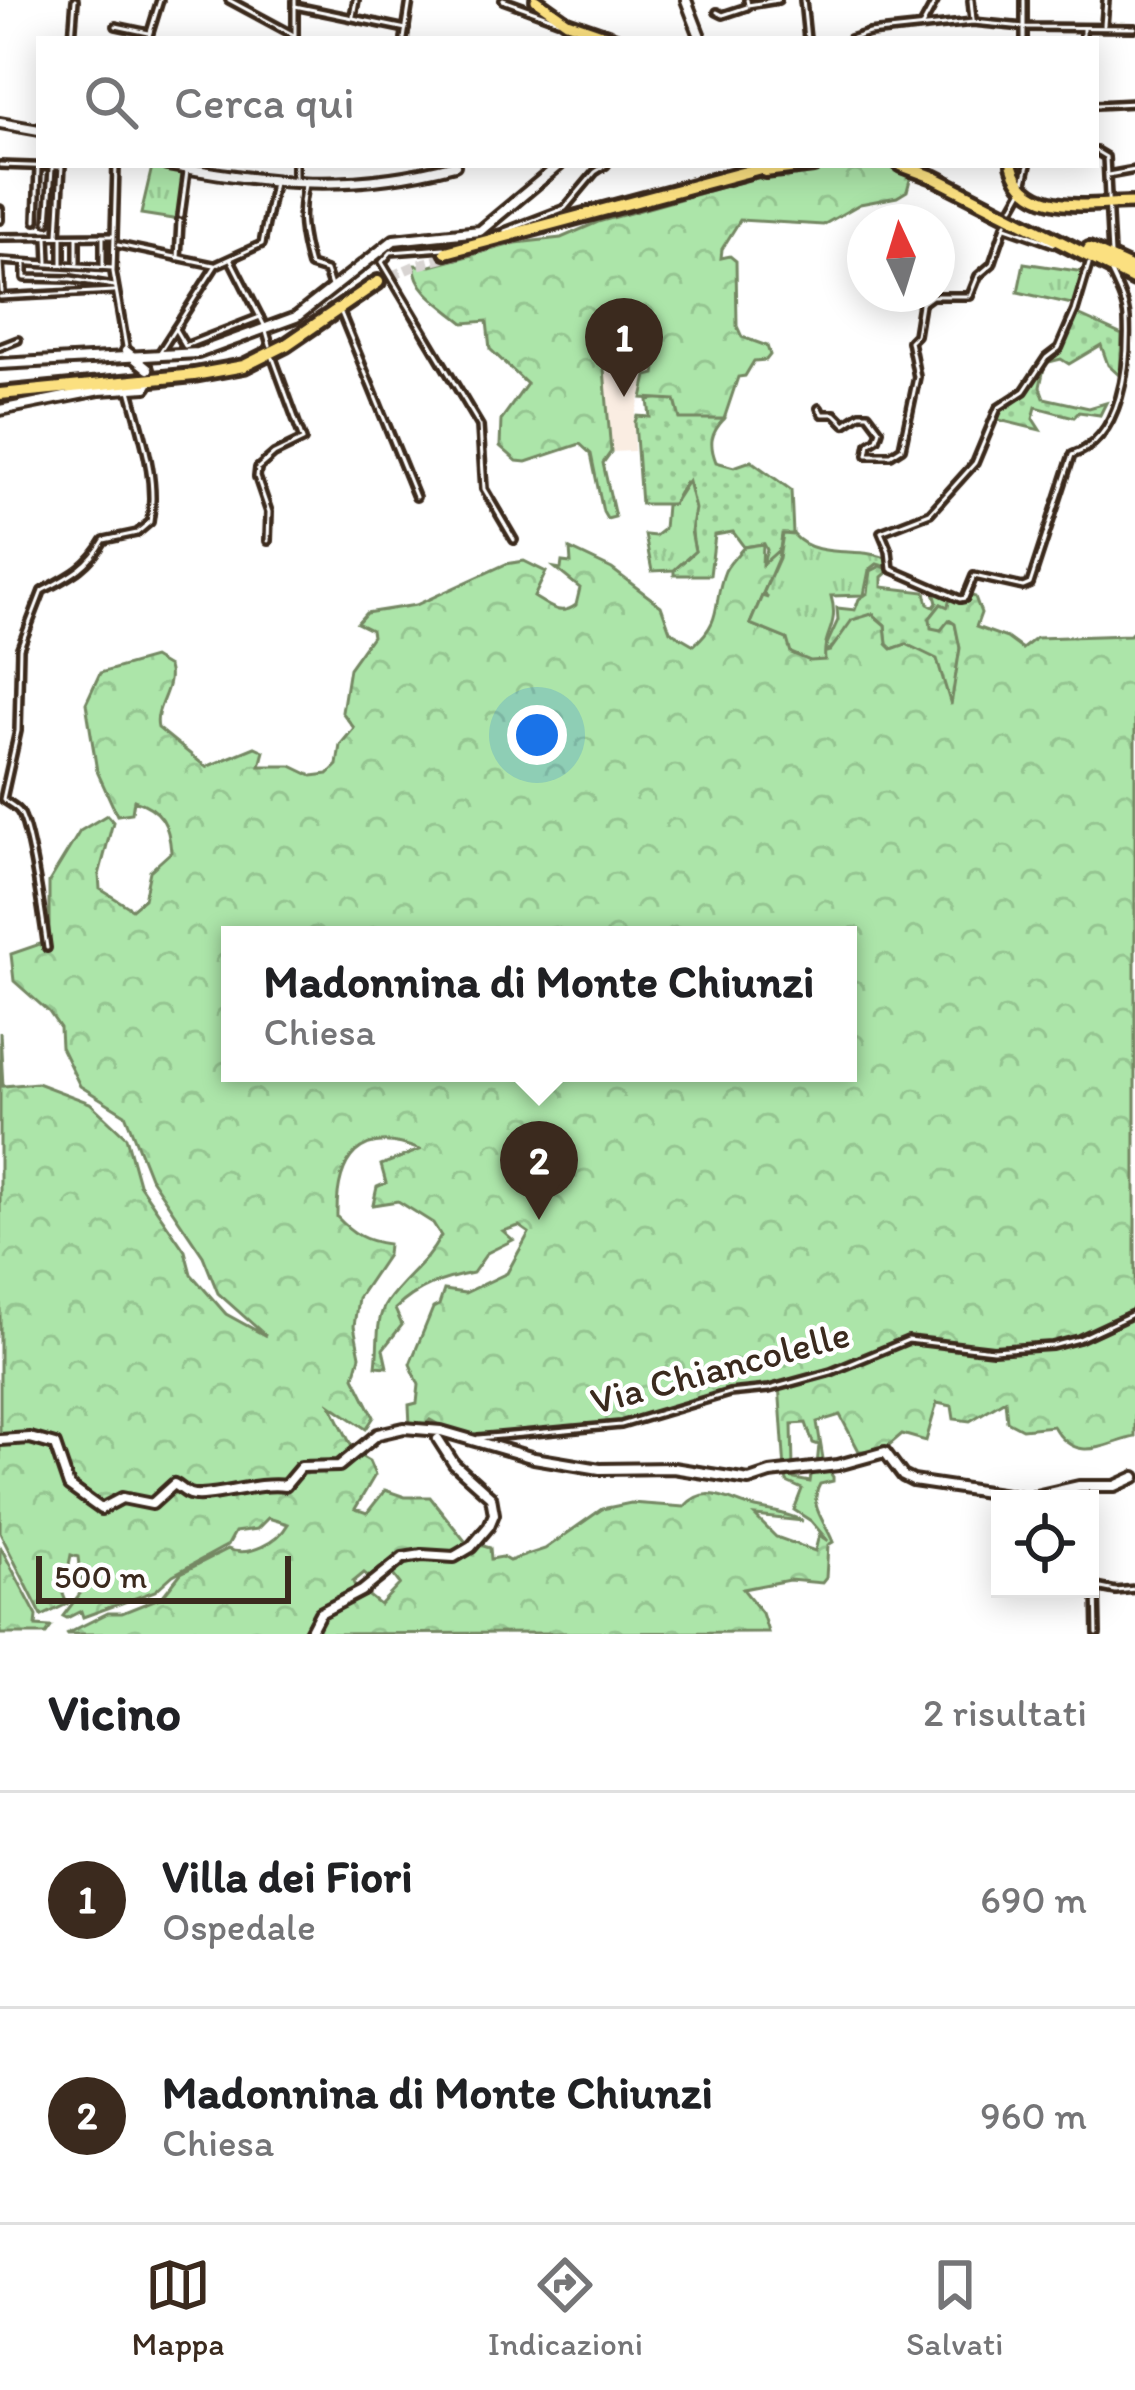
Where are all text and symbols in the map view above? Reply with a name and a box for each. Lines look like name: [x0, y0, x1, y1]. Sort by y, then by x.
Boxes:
search box: [36, 36, 1099, 168]
icon: search: [78, 69, 144, 135]
text: Cerca qui: [174, 75, 355, 129]
north arrow: [847, 204, 955, 312]
pin: 1: [585, 298, 663, 397]
your location: [507, 705, 567, 765]
popup: [221, 926, 857, 1082]
text: Madonnina di Monte Chiunzi: [264, 954, 814, 1008]
text: Chiesa: [264, 1008, 376, 1055]
pin: 2: [500, 1121, 578, 1220]
street label: Via Chiancolelle: [585, 1310, 855, 1424]
map controls: [991, 1490, 1099, 1598]
button: locate: [991, 1490, 1099, 1598]
scale bar: [36, 1550, 291, 1603]
text: 500 m: [54, 1557, 147, 1596]
text: Vicino: [48, 1682, 181, 1743]
text: 2 risultati: [923, 1689, 1087, 1736]
text: Villa dei Fiori: [162, 1849, 412, 1903]
text: 1: [78, 1876, 96, 1923]
text: 690 m: [980, 1876, 1087, 1923]
text: Ospedale: [162, 1903, 316, 1950]
text: Madonnina di Monte Chiunzi: [162, 2065, 713, 2119]
text: 2: [77, 2092, 97, 2139]
text: 960 m: [980, 2092, 1087, 2139]
text: Chiesa: [162, 2119, 274, 2166]
tab: Mappa: [132, 2252, 225, 2363]
tab: Indicazioni: [488, 2252, 643, 2363]
tab: Salvati: [906, 2252, 1003, 2363]

